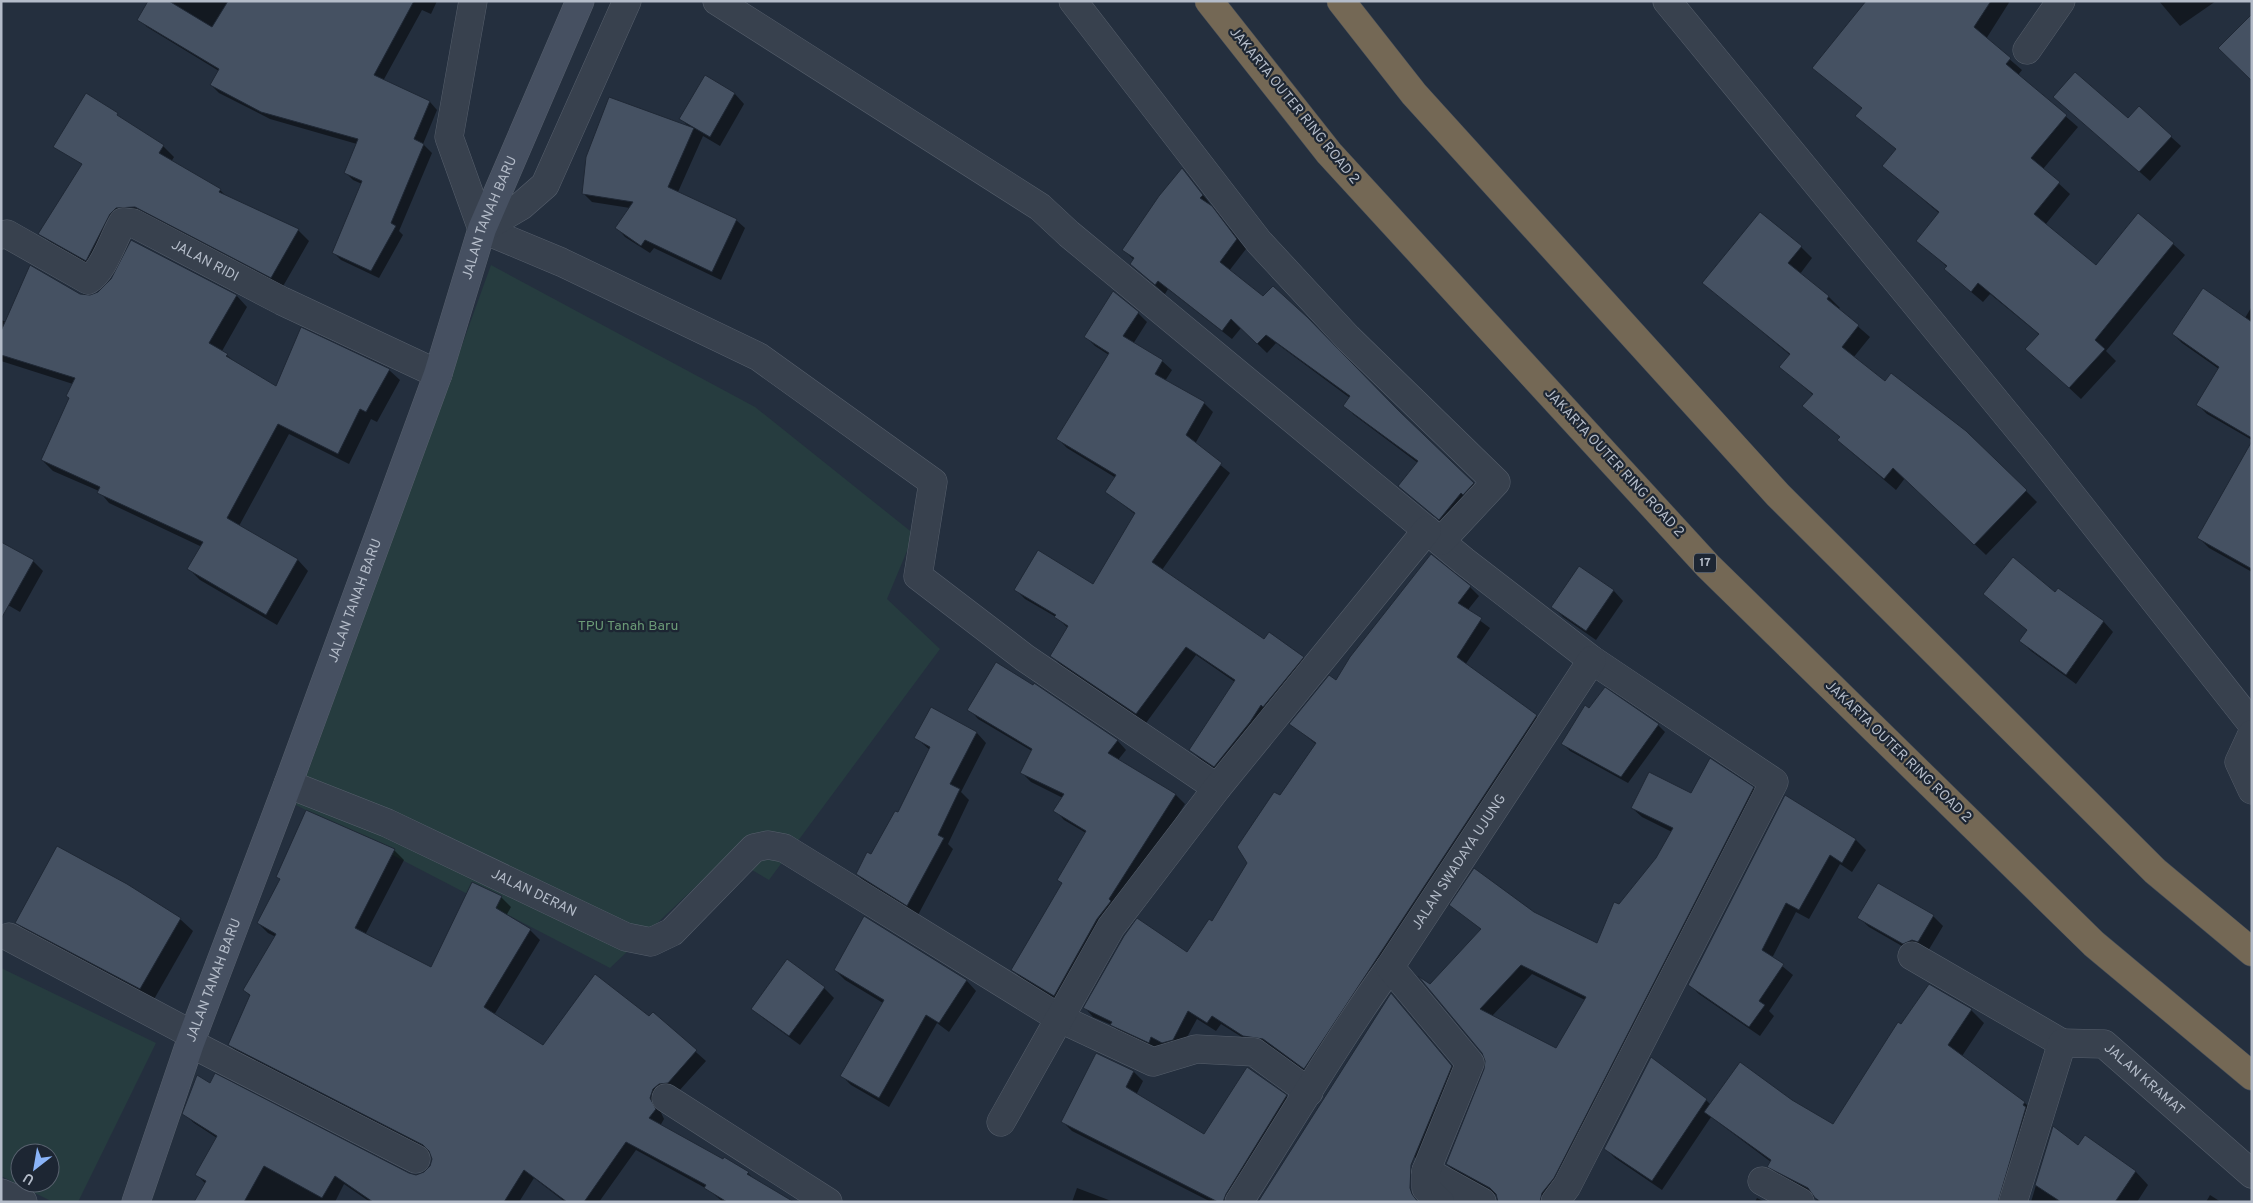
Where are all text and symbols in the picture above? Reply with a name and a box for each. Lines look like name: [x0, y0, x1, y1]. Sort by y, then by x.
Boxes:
street label: JAKARTA OUTER RING ROAD 2: [1225, 24, 1363, 188]
street label: JALAN TANAH BARU: [459, 154, 521, 282]
street label: JALAN RIDI: [168, 236, 241, 285]
street label: JAKARTA OUTER RING ROAD 2: [1541, 385, 1687, 541]
street label: JALAN TANAH BARU: [325, 536, 386, 665]
road number: 17: [1694, 554, 1716, 572]
park label: TPU Tanah Baru: [578, 618, 678, 635]
street label: JAKARTA OUTER RING ROAD 2: [1821, 677, 1975, 827]
street label: JALAN SWADAYA UJUNG: [1408, 791, 1510, 933]
street label: JALAN DERAN: [488, 865, 579, 921]
street label: JALAN TANAH BARU: [183, 916, 245, 1045]
street label: JALAN KRAMAT: [2101, 1040, 2188, 1119]
north arrow: [10, 1143, 60, 1193]
text: U: [20, 1168, 38, 1188]

